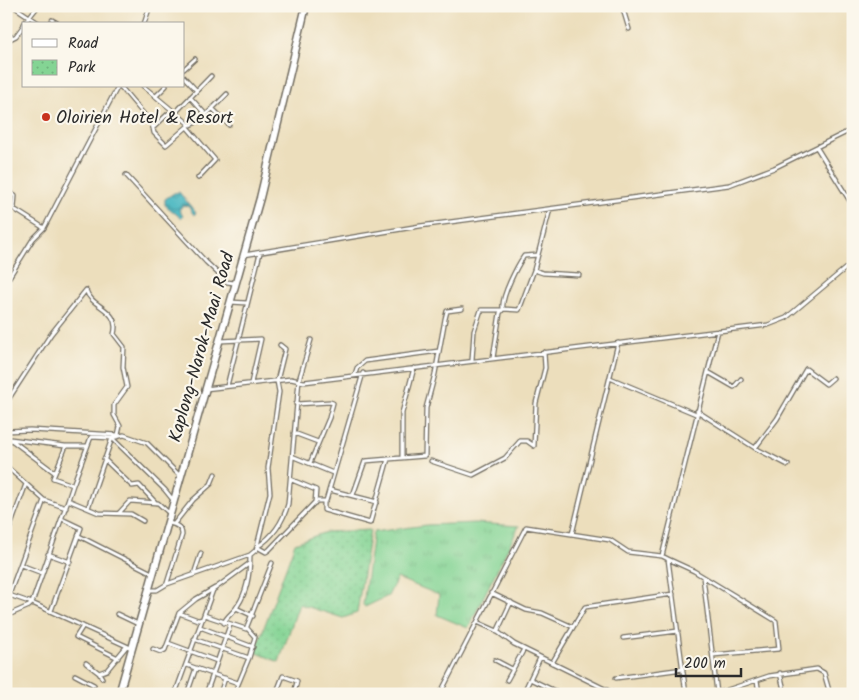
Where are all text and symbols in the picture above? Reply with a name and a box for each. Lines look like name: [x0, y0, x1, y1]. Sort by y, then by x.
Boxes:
legend: [22, 22, 185, 88]
text: Road: [68, 32, 99, 56]
text: Park: [68, 56, 96, 80]
place label: Oloirien Hotel & Resort: [56, 104, 234, 133]
marker: Oloirien Hotel & Resort: [40, 111, 52, 123]
street label: Kaplong-Narok-Maai Road: [161, 248, 244, 446]
scale bar: [676, 645, 742, 677]
text: 200 m: [684, 652, 726, 676]

